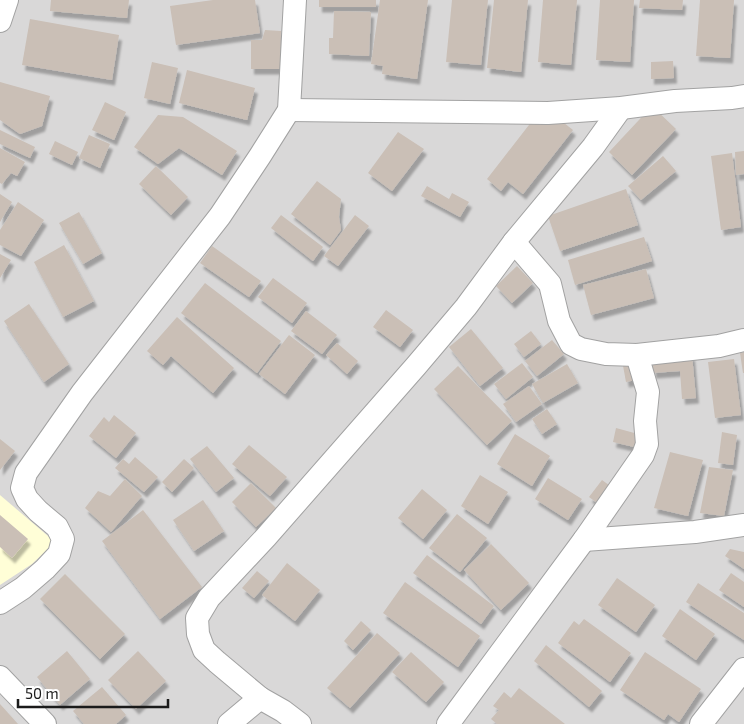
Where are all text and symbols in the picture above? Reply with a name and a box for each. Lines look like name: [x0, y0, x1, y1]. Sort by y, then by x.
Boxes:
scale bar: [18, 676, 168, 708]
text: 50 m: [25, 684, 59, 702]

